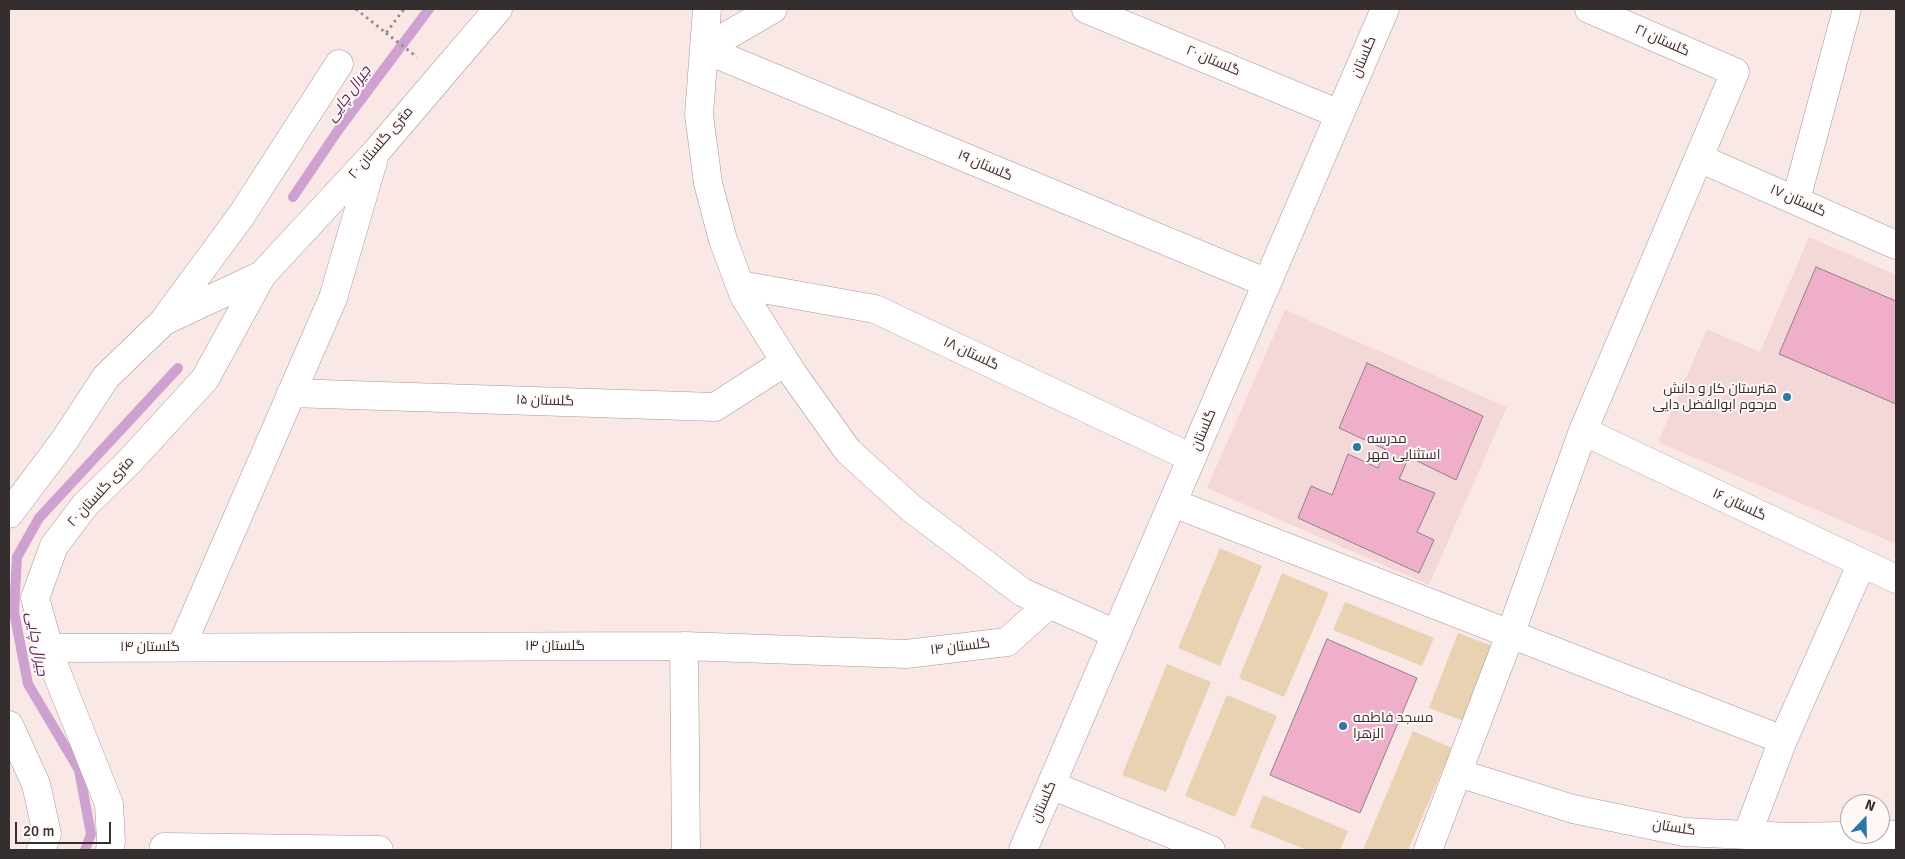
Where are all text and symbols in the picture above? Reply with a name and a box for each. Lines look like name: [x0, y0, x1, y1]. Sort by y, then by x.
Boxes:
street label: گلستان ۲۱: [1632, 22, 1692, 60]
street label: گلستان: [1348, 34, 1380, 80]
street label: گلستان ۲۰: [1183, 42, 1243, 80]
water label: جیرال چایی: [323, 63, 375, 125]
street label: ۲۰ متری گلستان: [345, 103, 417, 183]
street label: گلستان ۱۹: [955, 147, 1015, 185]
street label: گلستان ۱۷: [1767, 181, 1829, 221]
street label: گلستان ۱۸: [940, 334, 1002, 374]
place label: هنرستان کار و دانش مرحوم ابوالفضل دایی: [1652, 381, 1777, 414]
marker: هنرستان کار و دانش مرحوم ابوالفضل دایی: [1781, 391, 1793, 403]
street label: گلستان ۱۵: [516, 392, 574, 410]
street label: گلستان: [1188, 407, 1220, 453]
place label: مدرسه استثنایی مهر: [1367, 431, 1440, 464]
marker: مدرسه استثنایی مهر: [1351, 441, 1363, 453]
street label: ۲۰ متری گلستان: [64, 453, 138, 531]
street label: گلستان ۱۶: [1709, 485, 1769, 525]
water label: جیرال چایی: [22, 611, 50, 677]
street label: گلستان ۱۴: [929, 635, 991, 659]
street label: گلستان ۱۴: [525, 638, 585, 654]
street label: گلستان ۱۴: [120, 639, 180, 655]
place label: مسجد فاطمه الزهرا: [1353, 710, 1434, 742]
marker: مسجد فاطمه الزهرا: [1337, 720, 1349, 732]
street label: گلستان: [1028, 779, 1060, 825]
north arrow: [1840, 794, 1890, 844]
text: N: [1863, 796, 1878, 815]
scale bar: [18, 812, 114, 844]
street label: گلستان: [1651, 816, 1697, 840]
text: 20 m: [23, 822, 54, 840]

